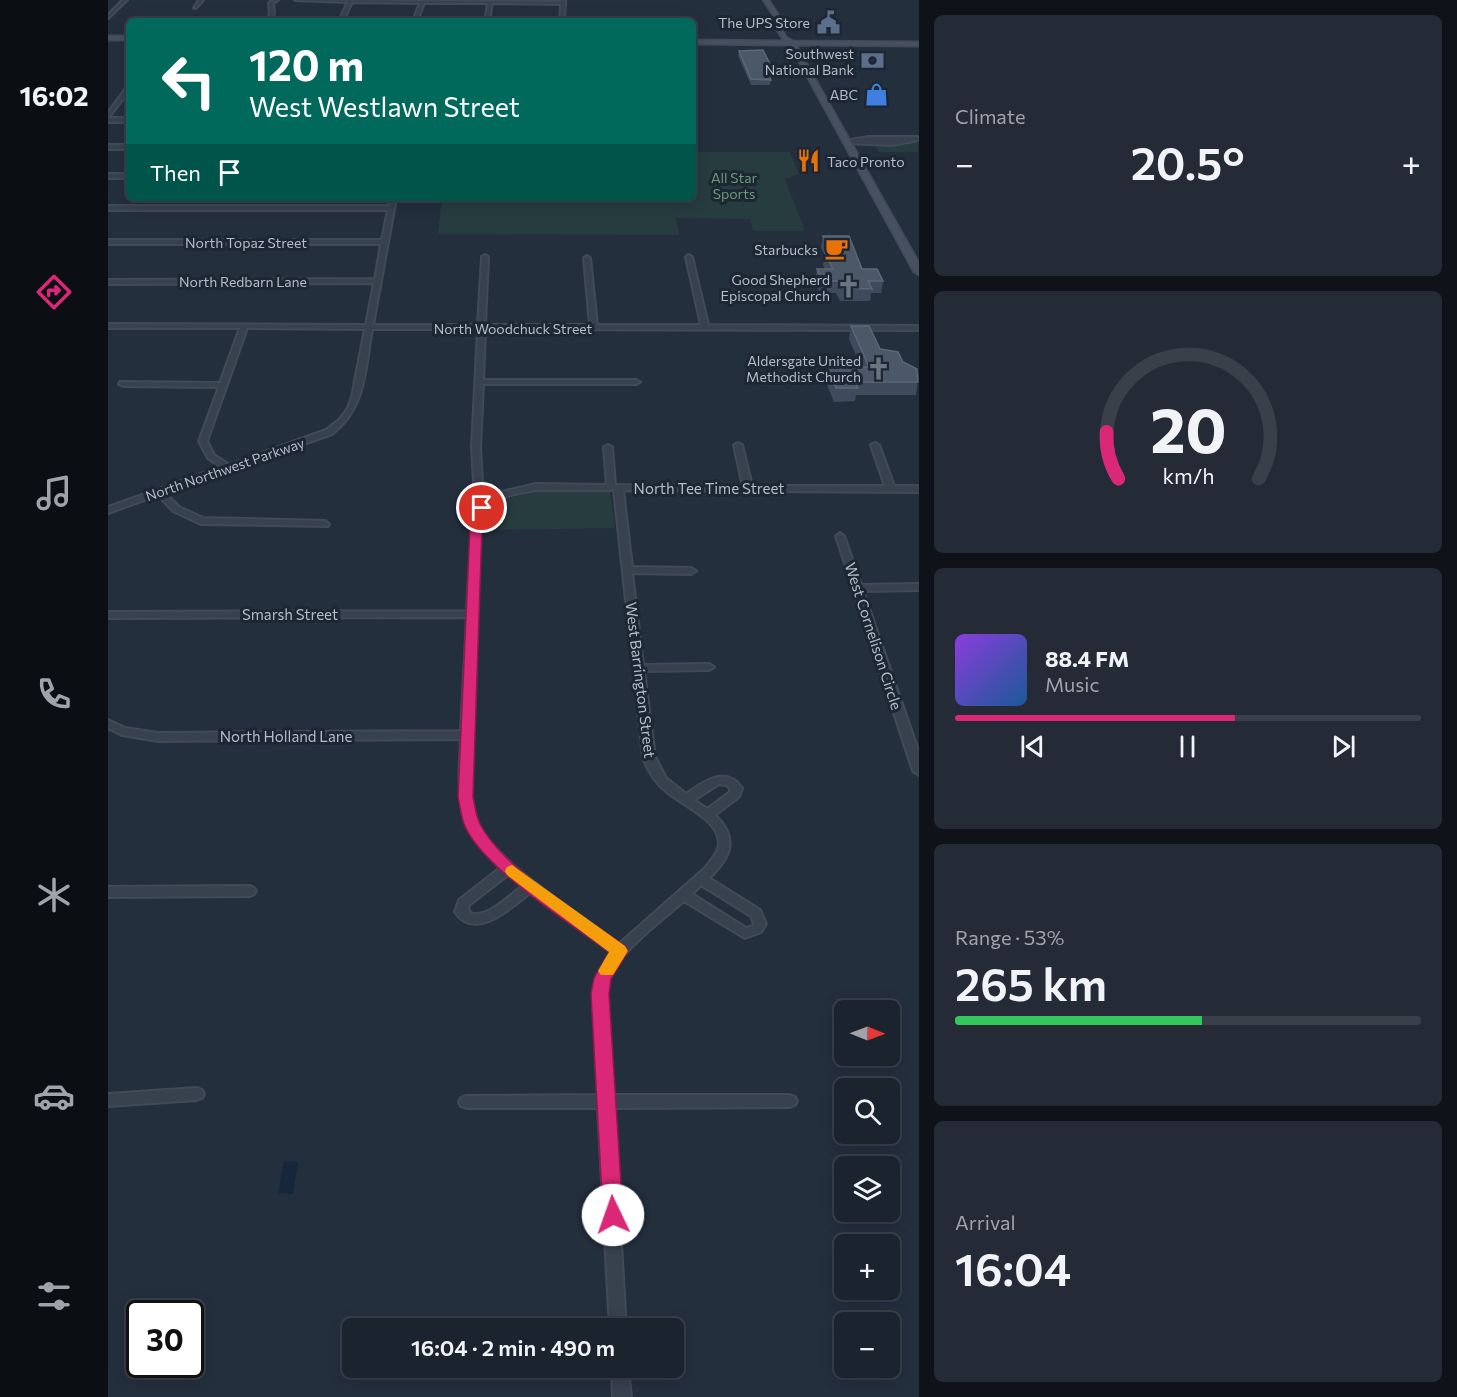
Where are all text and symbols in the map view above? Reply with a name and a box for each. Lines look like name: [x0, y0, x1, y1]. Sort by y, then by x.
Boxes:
public building icon: The UPS Store: [815, 9, 841, 35]
place label: The UPS Store: [718, 14, 810, 31]
text: 120 m: [249, 38, 364, 90]
icon: left: [150, 42, 228, 120]
place label: Southwest National Bank: [765, 45, 854, 78]
bank icon: Southwest National Bank: [859, 48, 885, 74]
text: 16:02: [19, 79, 89, 112]
shop icon: ABC: [863, 81, 889, 107]
place label: ABC: [830, 86, 858, 103]
text: West Westlawn Street: [249, 90, 520, 123]
text: Climate: [955, 104, 1025, 128]
text: 20.5°: [1131, 134, 1245, 189]
text: −: [955, 142, 974, 183]
text: +: [1402, 142, 1421, 183]
restaurant icon: Taco Pronto: [796, 148, 822, 174]
place label: Taco Pronto: [827, 153, 905, 170]
icon: arrive: [213, 156, 246, 189]
text: Then: [150, 159, 201, 186]
park label: All Star Sports: [711, 169, 757, 202]
street label: North Topaz Street: [185, 234, 307, 251]
cafe icon: Starbucks: [823, 236, 849, 262]
place label: Starbucks: [754, 241, 818, 258]
icon: directions: [33, 271, 75, 313]
place label: Good Shepherd Episcopal Church: [721, 271, 830, 304]
street label: North Redbarn Lane: [179, 273, 307, 290]
church icon: Good Shepherd Episcopal Church: [835, 274, 861, 300]
street label: North Woodchuck Street: [434, 320, 593, 337]
place label: Aldersgate United Methodist Church: [746, 352, 861, 385]
church icon: Aldersgate United Methodist Church: [866, 355, 892, 381]
text: 20: [1150, 390, 1226, 466]
street label: North Northwest Parkway: [143, 434, 307, 504]
text: km/h: [1162, 463, 1214, 489]
icon: music: [33, 472, 75, 514]
street label: North Tee Time Street: [634, 479, 784, 497]
pin: [456, 482, 507, 533]
icon: arrive: [465, 491, 498, 524]
street label: West Cornelison Circle: [842, 560, 906, 712]
street label: West Barrington Street: [623, 601, 659, 759]
street label: Smarsh Street: [242, 605, 338, 623]
text: 88.4 FM: [1045, 645, 1129, 672]
text: Music: [1045, 672, 1099, 696]
icon: phone: [33, 673, 75, 715]
street label: North Holland Lane: [220, 727, 352, 745]
icon: previous: [1016, 730, 1049, 763]
icon: pause: [1171, 730, 1204, 763]
icon: next: [1327, 730, 1360, 763]
icon: climate: [33, 874, 75, 916]
text: Range · 53%: [955, 925, 1064, 949]
text: 265 km: [955, 955, 1107, 1010]
north arrow: [834, 1000, 900, 1066]
map controls: [834, 1000, 900, 1378]
icon: car: [33, 1075, 75, 1117]
button: search: [834, 1078, 900, 1144]
button: layers: [834, 1156, 900, 1222]
position arrow: [581, 1183, 645, 1247]
text: Arrival: [955, 1210, 1016, 1234]
button: +: [834, 1234, 900, 1300]
text: 16:04: [955, 1240, 1071, 1295]
icon: filters: [33, 1275, 75, 1317]
speed limit sign: 30: [126, 1300, 204, 1378]
button: −: [834, 1312, 900, 1378]
text: 16:04 · 2 min · 490 m: [411, 1334, 615, 1361]

